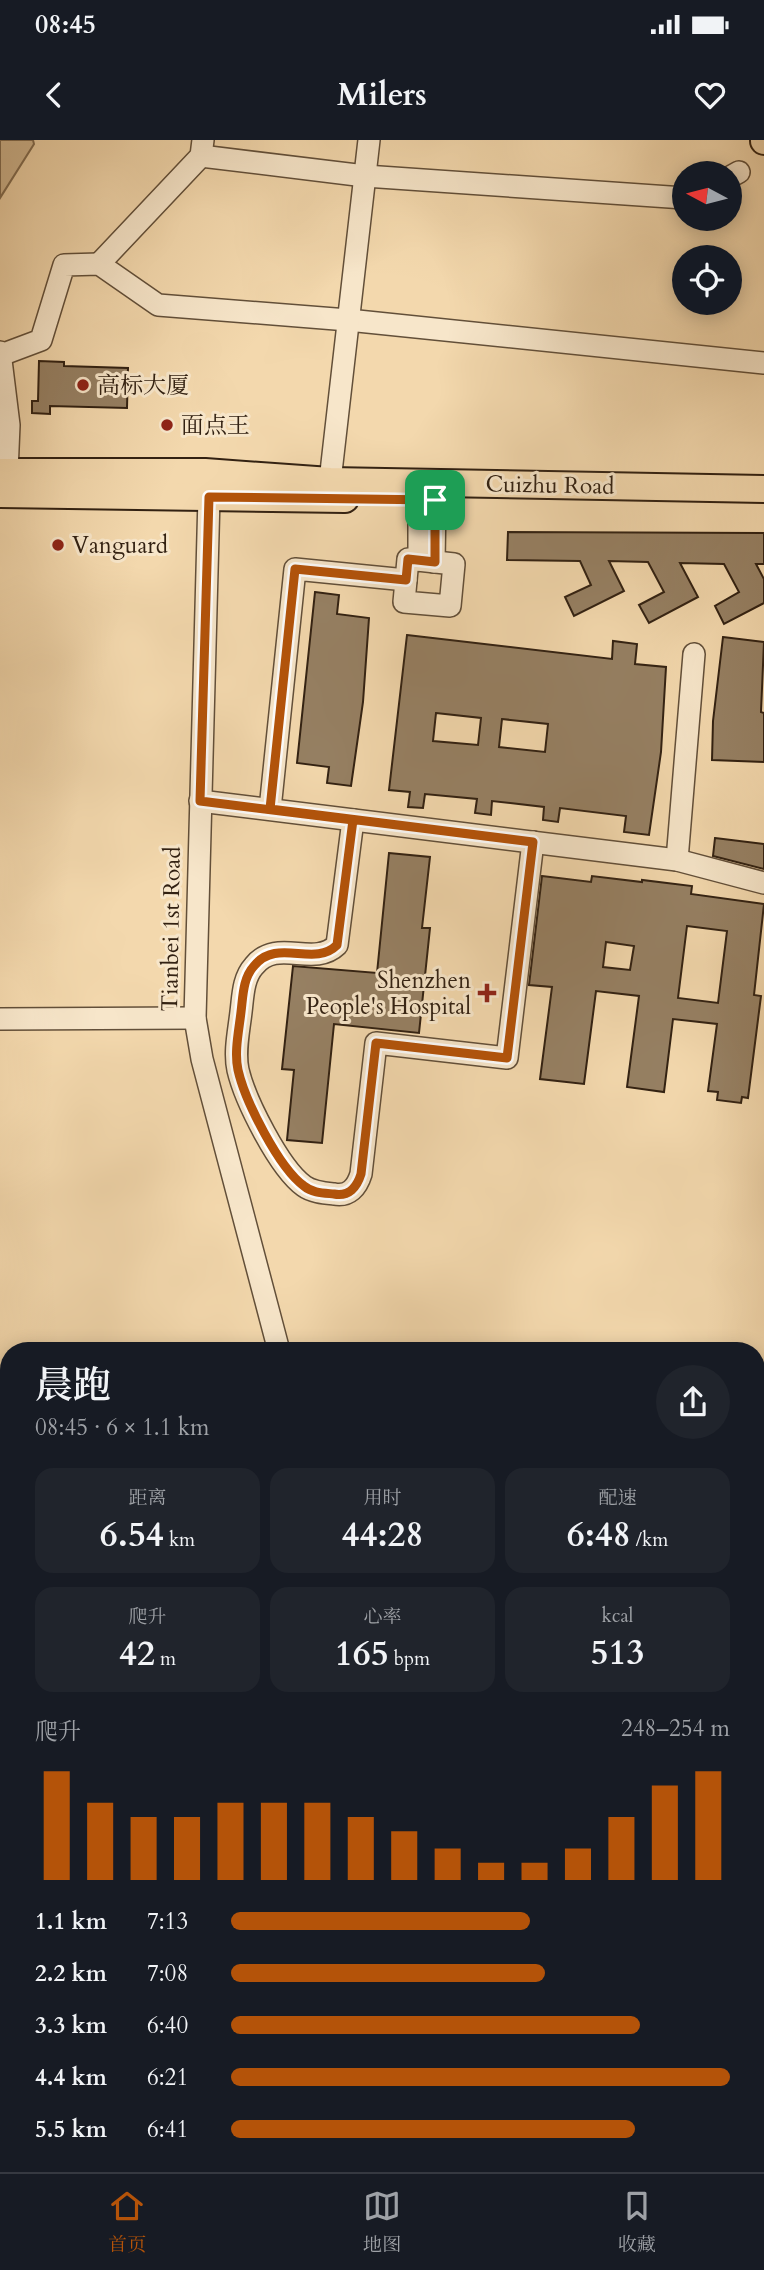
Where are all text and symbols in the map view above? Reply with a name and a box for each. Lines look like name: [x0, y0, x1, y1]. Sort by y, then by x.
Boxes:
text: 08:45: [35, 7, 96, 42]
text: Milers: [337, 73, 427, 117]
icon: back: [35, 76, 73, 114]
icon: heart: [691, 76, 729, 114]
north arrow: [672, 161, 742, 231]
map controls: [672, 161, 742, 315]
button: locate: [672, 245, 742, 315]
place label: 高标大厦: [97, 370, 189, 401]
marker: 高标大厦: [75, 377, 91, 393]
place label: 面点王: [181, 410, 250, 441]
marker: 面点王: [159, 417, 175, 433]
street label: Cuizhu Road: [485, 468, 615, 502]
pin: [405, 470, 465, 530]
icon: arrive: [416, 481, 454, 519]
place label: Vanguard: [72, 530, 169, 561]
marker: Vanguard: [50, 537, 66, 553]
street label: Tianbei 1st Road: [154, 845, 188, 1012]
place label: Shenzhen People's Hospital: [306, 965, 471, 1022]
marker: Shenzhen People's Hospital: [477, 983, 497, 1003]
text: 晨跑: [35, 1360, 111, 1412]
button: share: [656, 1365, 730, 1439]
text: 08:45 · 6 × 1.1 km: [35, 1412, 209, 1443]
text: 距离: [128, 1485, 167, 1511]
text: 用时: [363, 1485, 402, 1511]
text: 配速: [598, 1485, 637, 1511]
text: 6.54: [100, 1511, 164, 1559]
text: 44:28: [342, 1511, 423, 1559]
text: 6:48: [567, 1511, 631, 1559]
text: km: [164, 1527, 195, 1553]
text: /km: [631, 1527, 668, 1553]
text: kcal: [602, 1603, 633, 1629]
text: 爬升: [128, 1604, 167, 1630]
text: 心率: [363, 1604, 402, 1630]
text: 513: [591, 1629, 644, 1677]
text: 42: [119, 1630, 155, 1678]
text: 165: [335, 1630, 389, 1678]
text: m: [155, 1646, 176, 1672]
text: bpm: [389, 1646, 430, 1672]
text: 248–254 m: [621, 1713, 730, 1744]
text: 爬升: [35, 1716, 81, 1747]
text: 1.1 km: [35, 1906, 107, 1937]
text: 7:13: [147, 1906, 188, 1937]
text: 2.2 km: [35, 1958, 107, 1989]
text: 7:08: [147, 1958, 188, 1989]
text: 3.3 km: [35, 2010, 107, 2041]
text: 6:40: [147, 2010, 188, 2041]
text: 4.4 km: [35, 2062, 107, 2093]
text: 6:21: [147, 2062, 188, 2093]
text: 5.5 km: [35, 2114, 107, 2145]
text: 6:41: [147, 2114, 188, 2145]
tab: 首页: [108, 2187, 146, 2258]
tab: 地图: [363, 2187, 401, 2258]
tab: 收藏: [618, 2187, 656, 2258]

